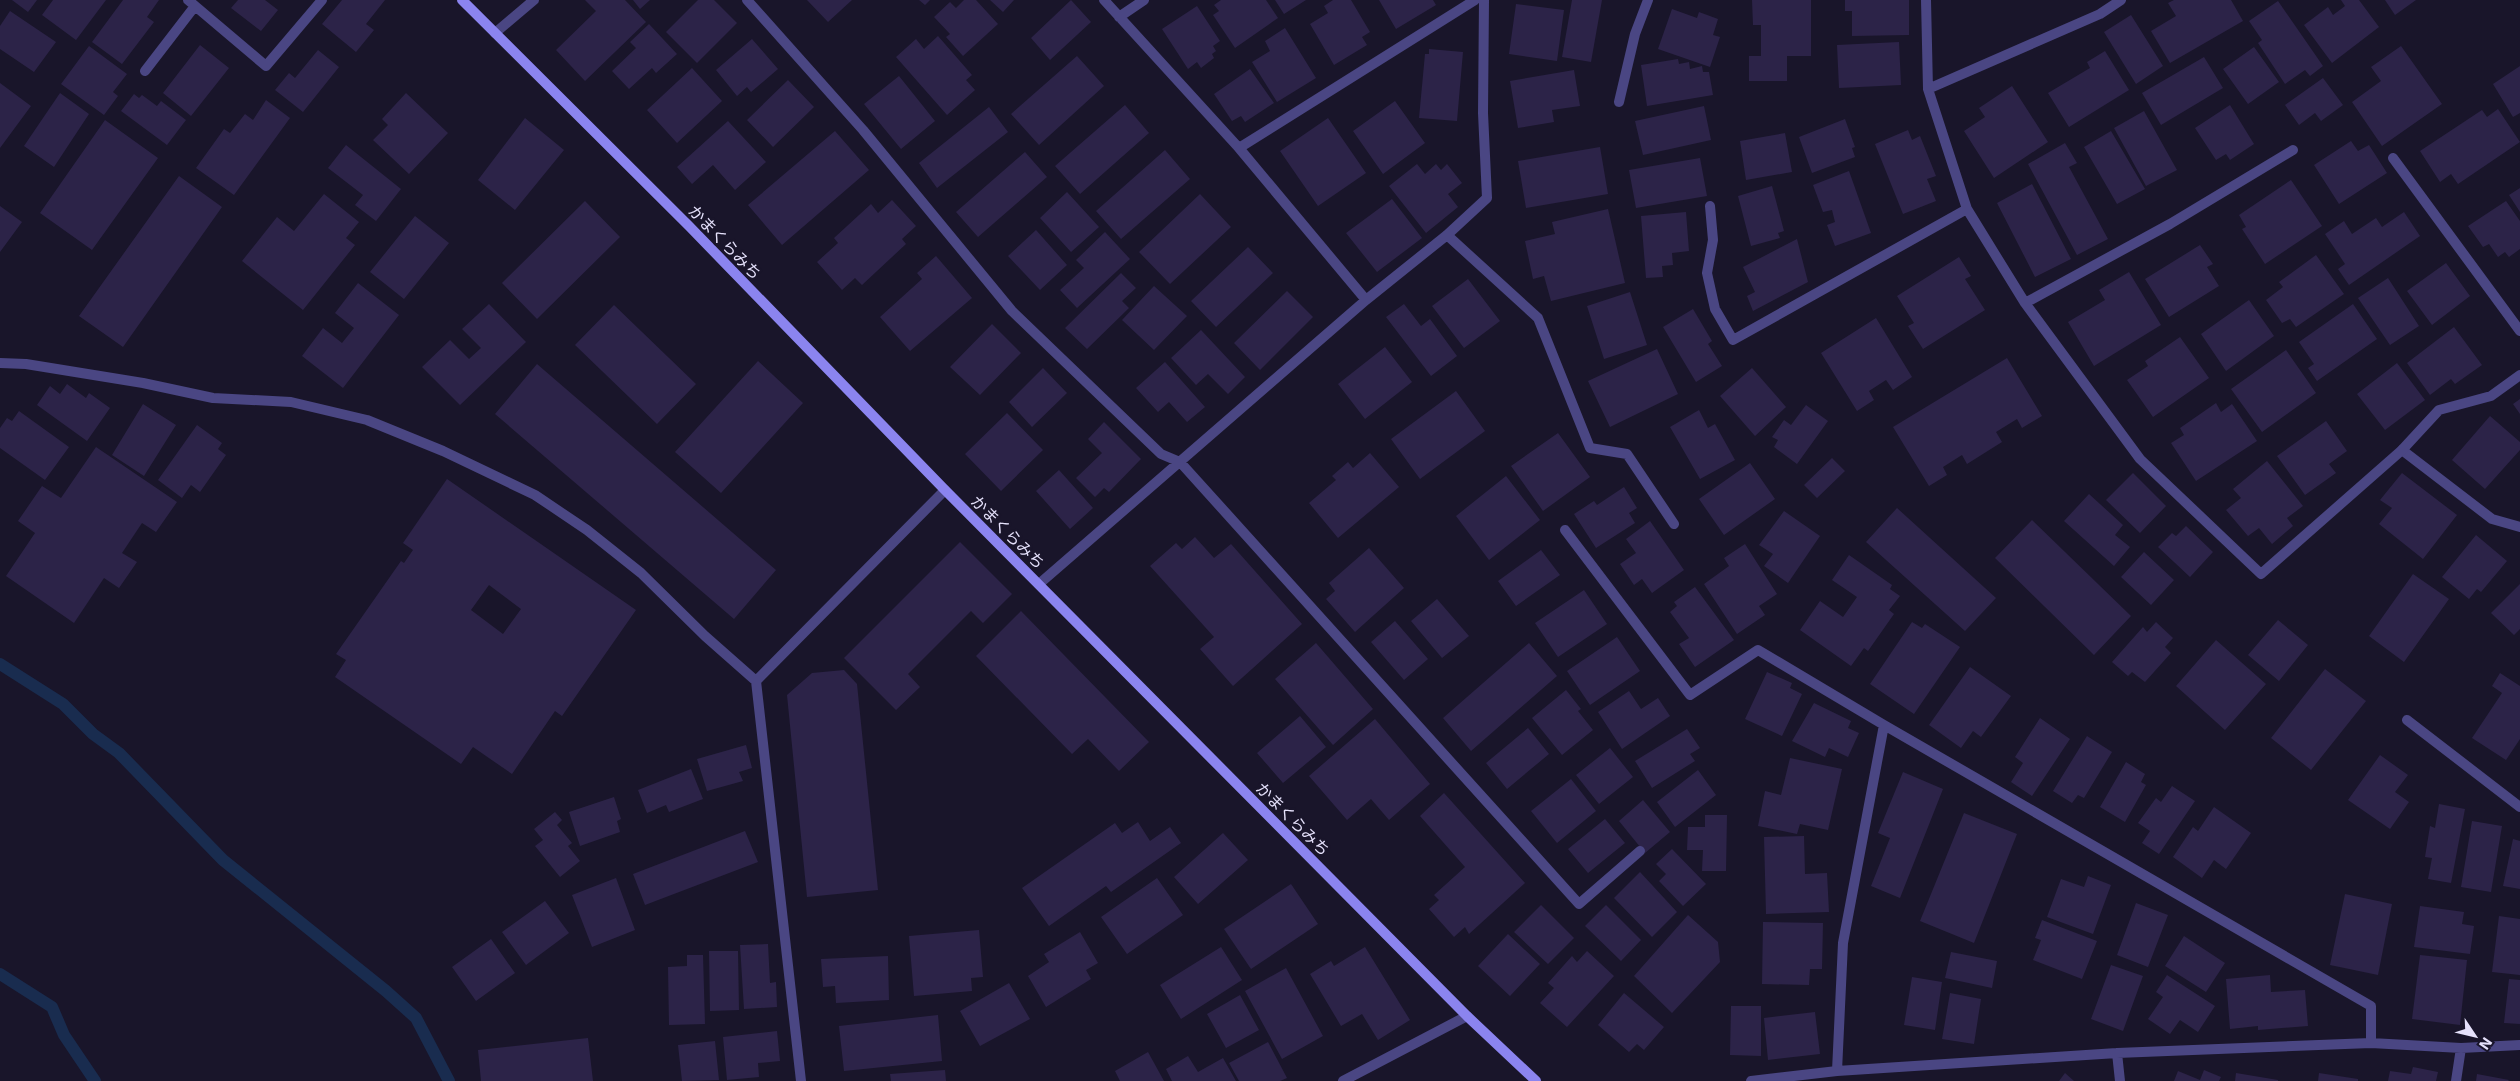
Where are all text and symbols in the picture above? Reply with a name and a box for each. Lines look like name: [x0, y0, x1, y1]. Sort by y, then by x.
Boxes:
street label: かまくらみち: [684, 201, 766, 283]
street label: かまくらみち: [967, 491, 1049, 573]
street label: かまくらみち: [1252, 778, 1334, 860]
north arrow: [2450, 1011, 2500, 1061]
text: N: [2476, 1034, 2496, 1053]

